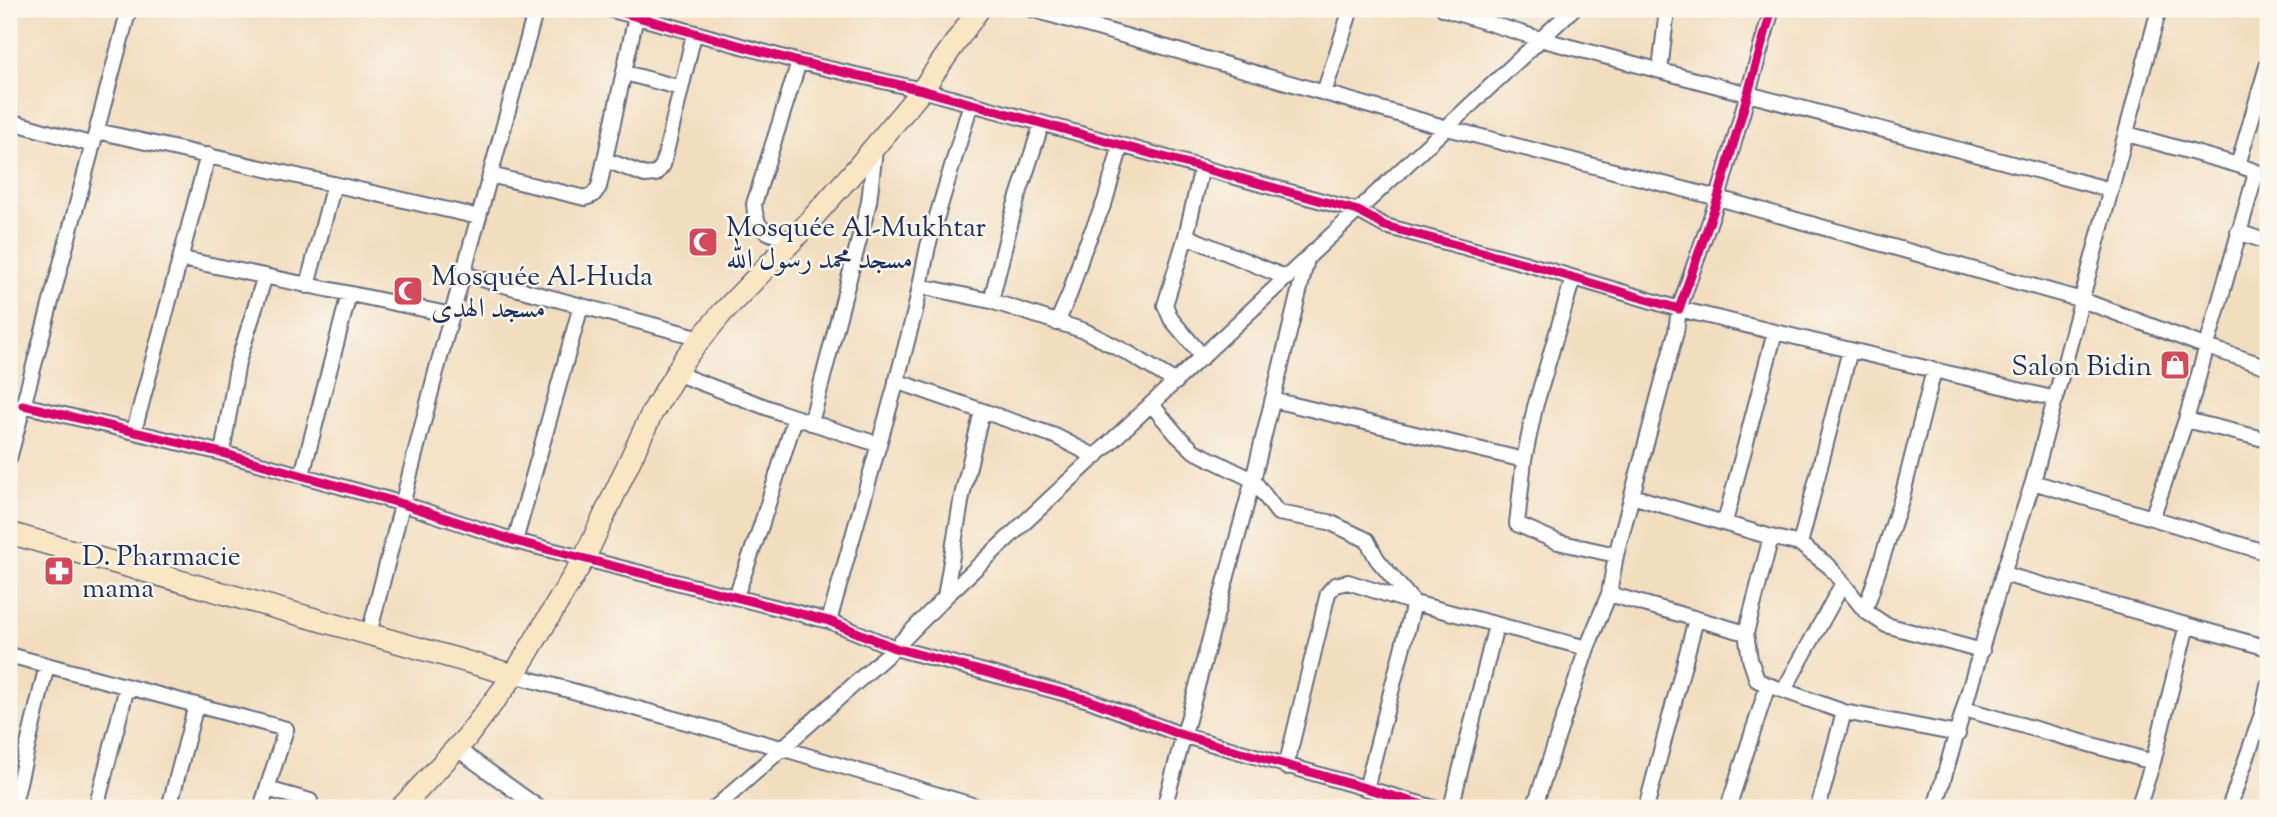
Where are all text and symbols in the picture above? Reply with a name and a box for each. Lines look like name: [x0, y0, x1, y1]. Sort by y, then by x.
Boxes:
place label: Mosquée Al-Mukhtar مسجد محمد رسول الله: [726, 209, 987, 281]
mosque icon: Mosquée Al-Mukhtar مسجد محمد رسول الله: [686, 225, 720, 259]
place label: Mosquée Al-Huda مسجد الهدى: [431, 258, 653, 330]
mosque icon: Mosquée Al-Huda مسجد الهدى: [391, 274, 425, 308]
place label: Salon Bidin: [2011, 348, 2152, 388]
shop icon: Salon Bidin: [2158, 348, 2192, 382]
place label: D. Pharmacie mama: [82, 538, 241, 610]
pharmacy icon: D. Pharmacie mama: [42, 554, 76, 588]

